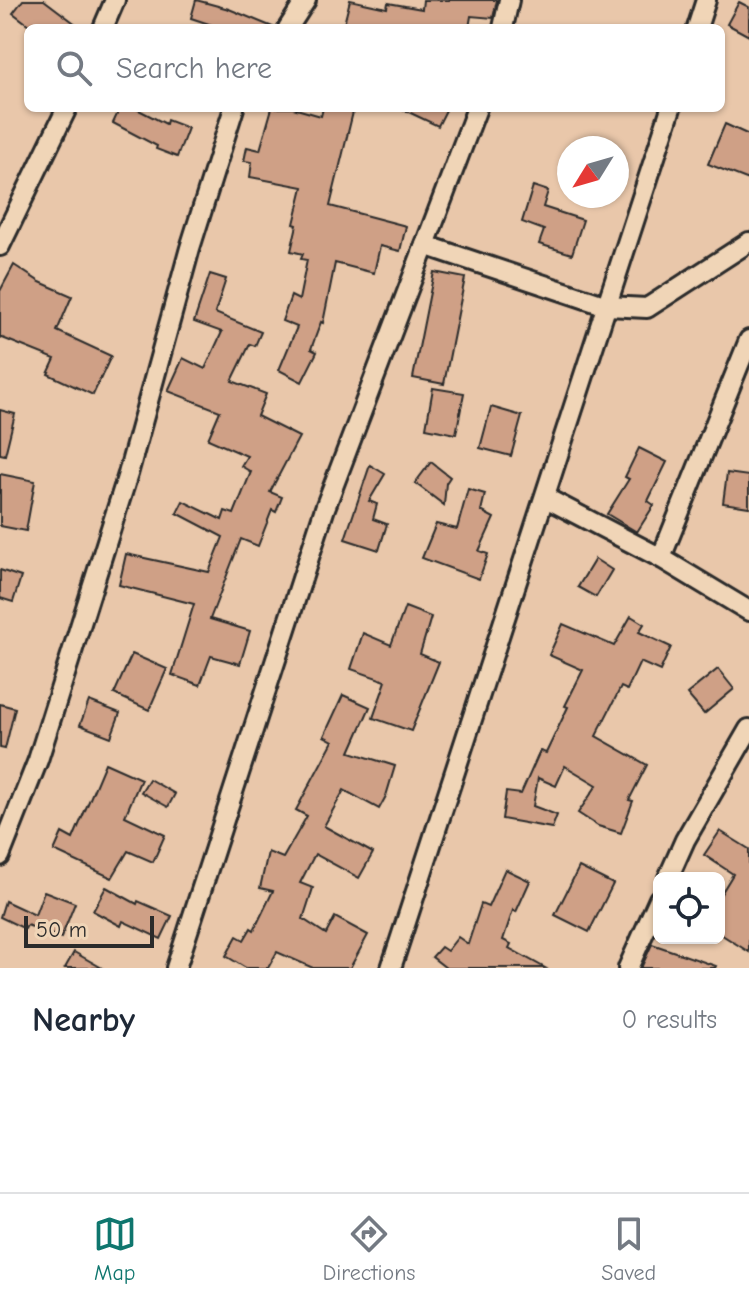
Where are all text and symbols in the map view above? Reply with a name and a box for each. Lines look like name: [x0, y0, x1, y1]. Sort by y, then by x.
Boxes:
search box: [24, 24, 725, 112]
icon: search: [52, 46, 96, 90]
text: Search here: [116, 51, 272, 86]
north arrow: [557, 136, 629, 208]
map controls: [653, 872, 725, 944]
button: locate: [653, 872, 725, 944]
scale bar: [24, 912, 154, 948]
text: 50 m: [36, 917, 87, 943]
text: Nearby: [32, 1000, 135, 1040]
text: 0 results: [622, 1005, 717, 1035]
tab: Map: [93, 1212, 137, 1286]
tab: Directions: [323, 1212, 416, 1286]
tab: Saved: [601, 1212, 656, 1286]

